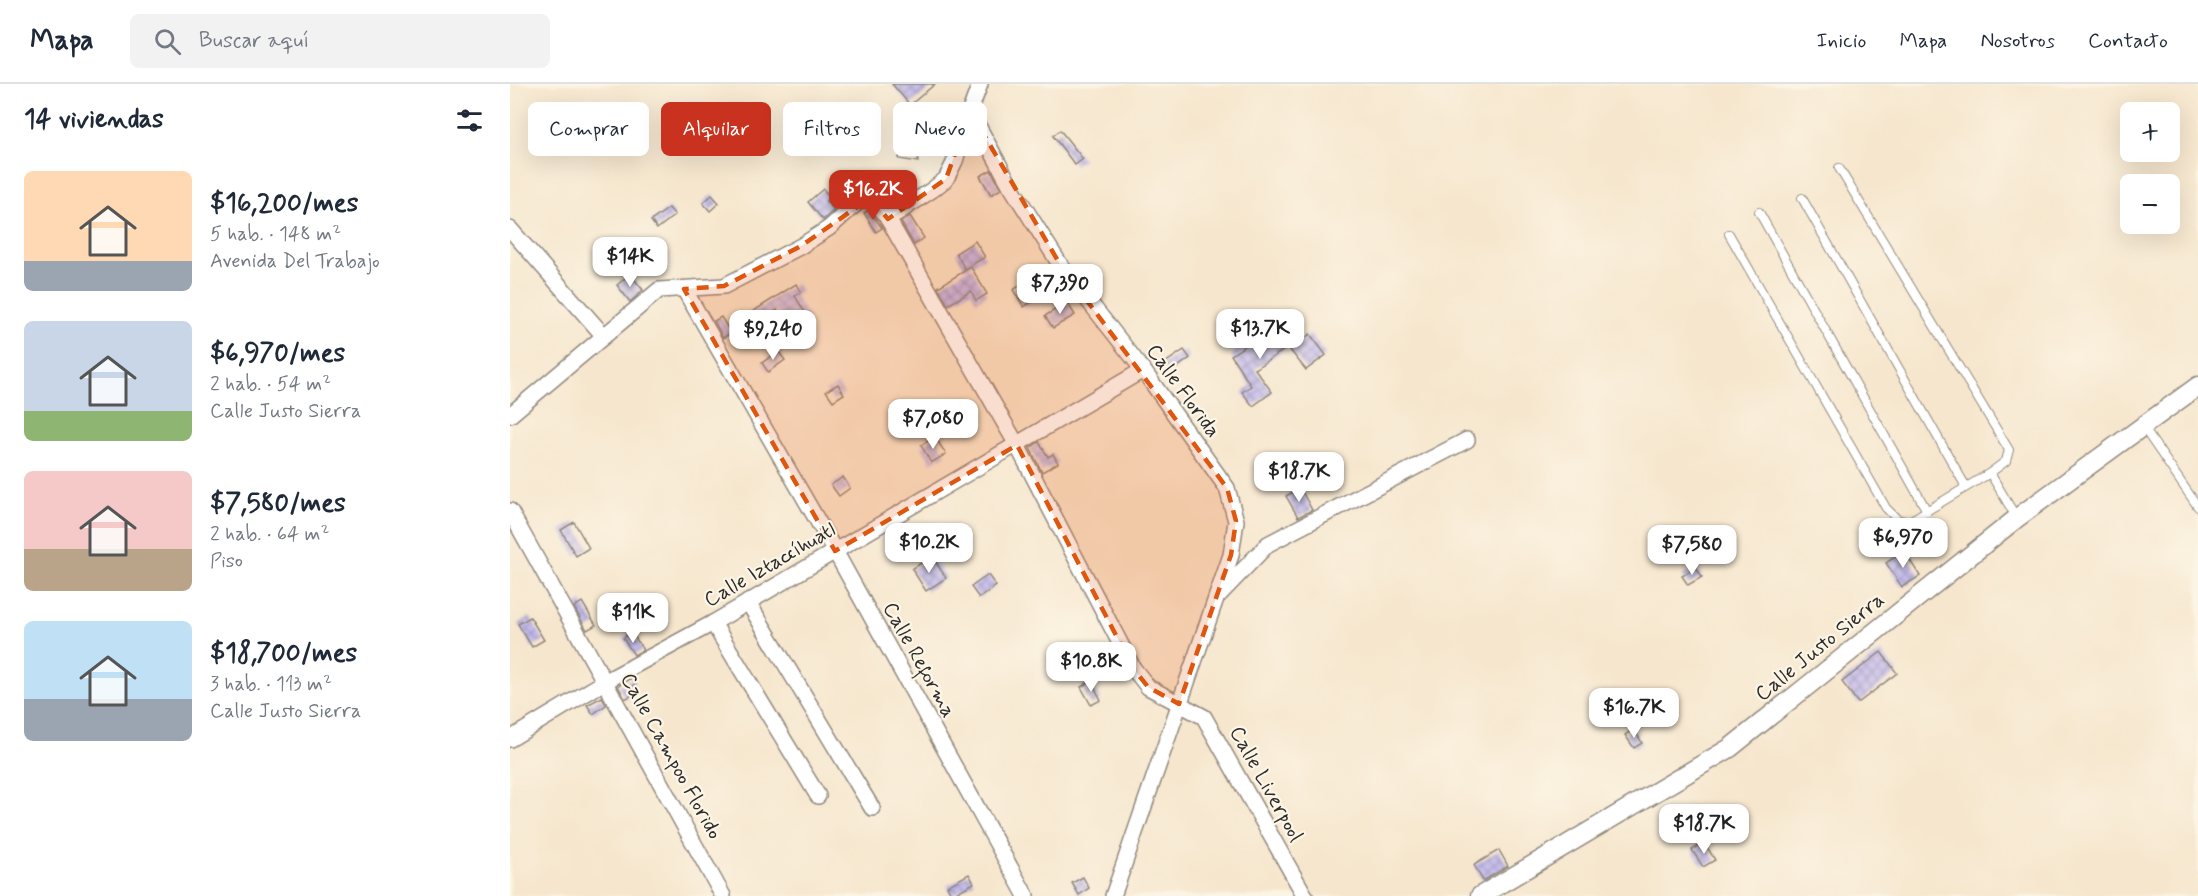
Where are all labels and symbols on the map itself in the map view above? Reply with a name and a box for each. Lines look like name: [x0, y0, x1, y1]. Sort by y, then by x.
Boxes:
pin: $16.2K: [824, 170, 922, 221]
pin: $14K: [594, 237, 666, 288]
pin: $7,390: [1011, 264, 1109, 315]
pin: $13.7K: [1211, 309, 1309, 360]
pin: $9,240: [724, 310, 822, 361]
street label: Calle Florida: [1139, 338, 1227, 444]
pin: $7,080: [884, 399, 982, 450]
pin: $18.7K: [1250, 452, 1348, 503]
street label: Calle Iztaccíhuatl: [699, 516, 841, 614]
pin: $6,970: [1854, 518, 1952, 569]
pin: $10.2K: [880, 523, 978, 574]
pin: $7,580: [1643, 525, 1741, 576]
street label: Calle Justo Sierra: [1749, 586, 1891, 708]
pin: $11K: [597, 593, 669, 644]
street label: Calle Reforma: [874, 597, 962, 724]
pin: $10.8K: [1042, 642, 1140, 693]
street label: Calle Campoo Florido: [614, 668, 728, 844]
pin: $16.7K: [1585, 688, 1683, 739]
street label: Calle Liverpool: [1223, 721, 1309, 847]
pin: $18.7K: [1655, 804, 1753, 855]

